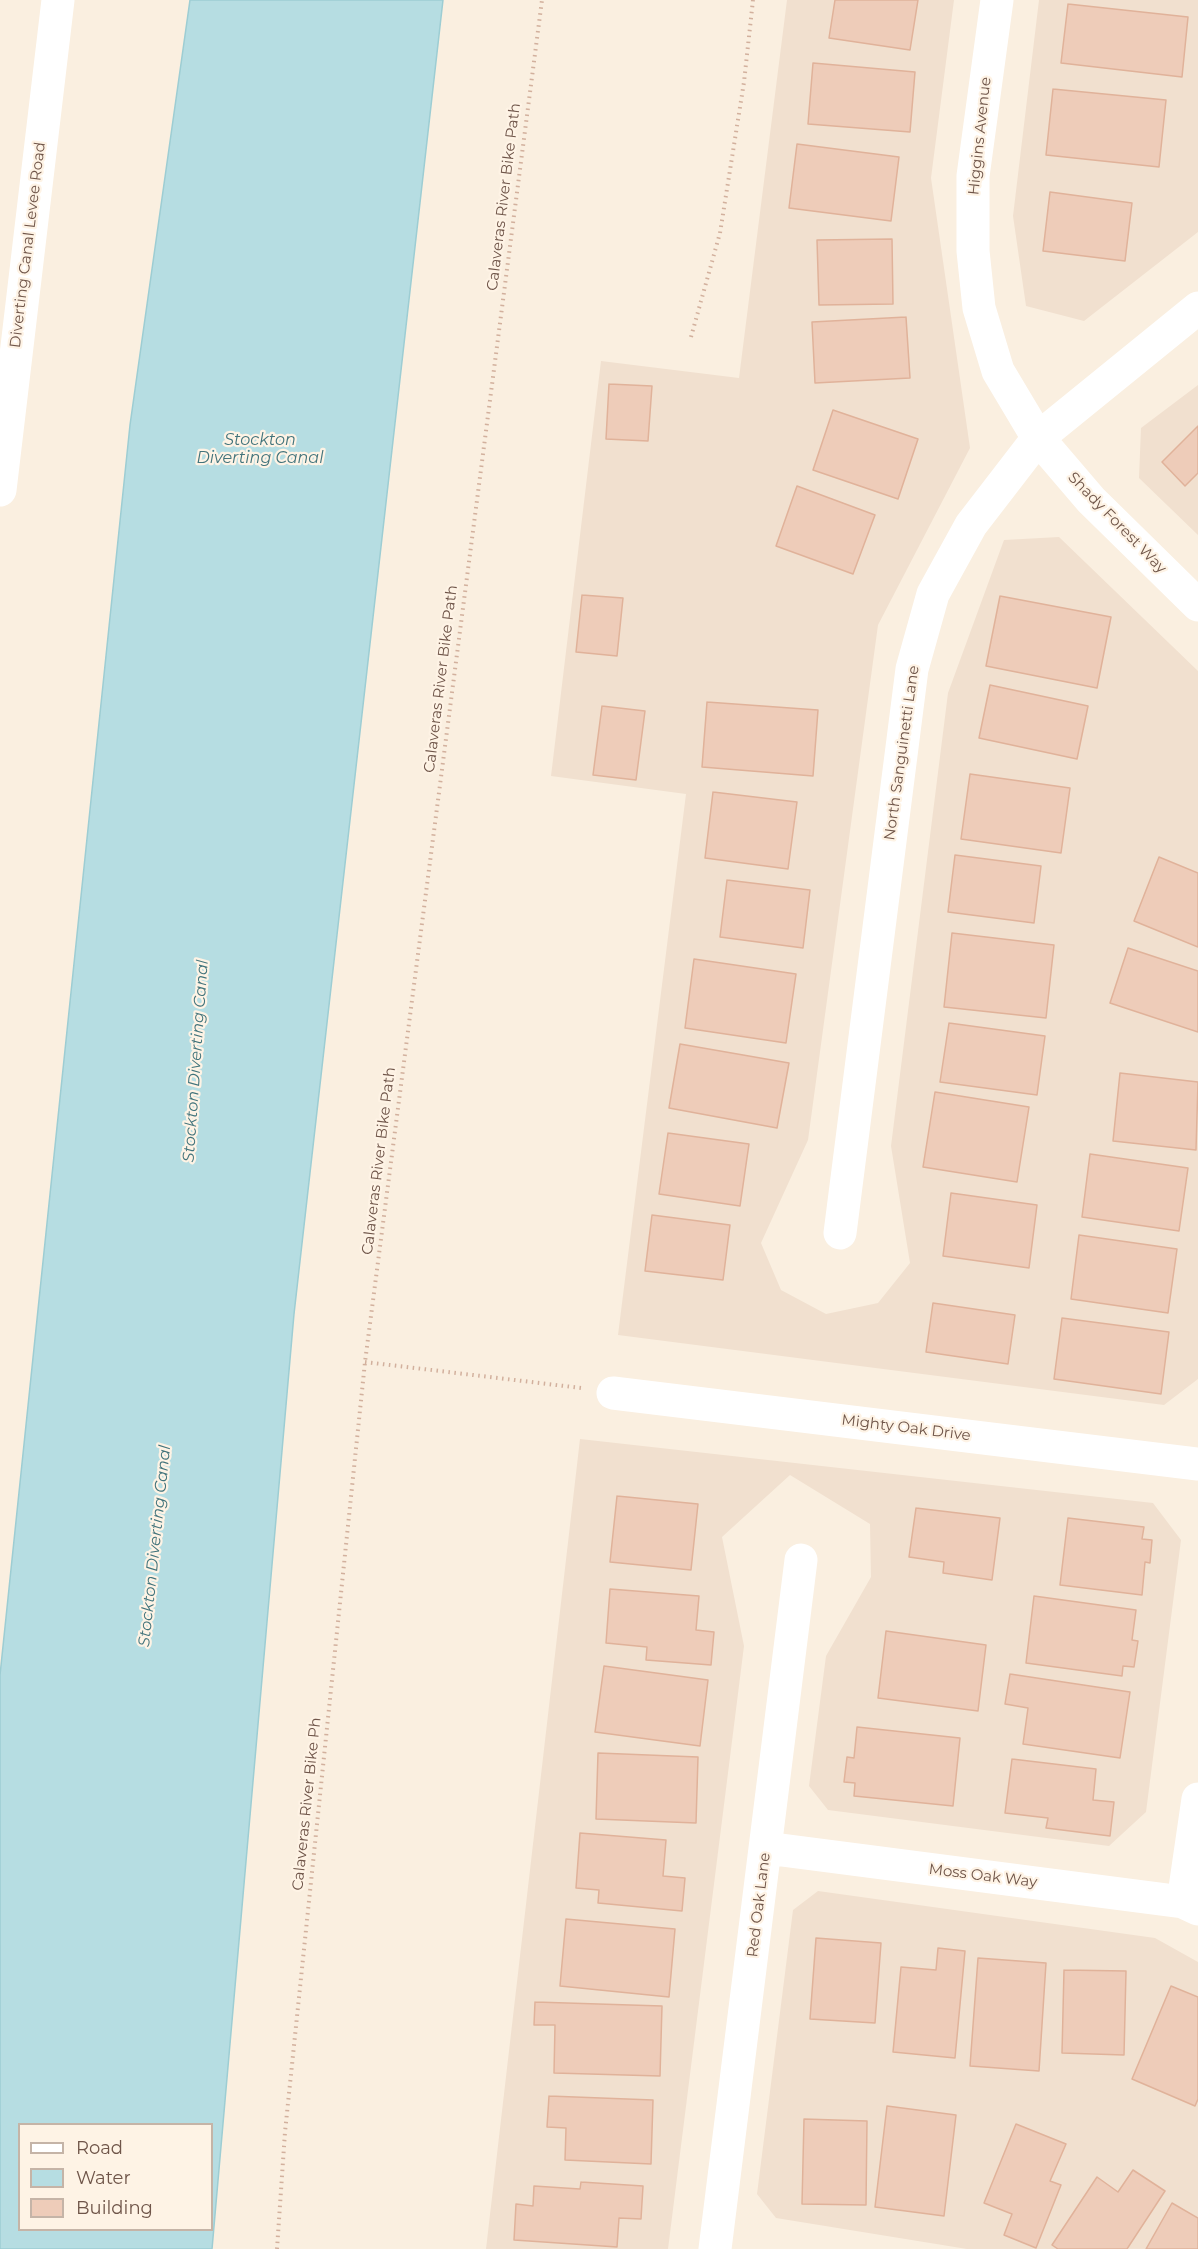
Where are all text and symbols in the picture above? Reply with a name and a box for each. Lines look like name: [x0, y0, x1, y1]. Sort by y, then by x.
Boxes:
street label: Higgins Avenue: [965, 76, 995, 196]
street label: Calaveras River Bike Path: [484, 102, 524, 292]
street label: Diverting Canal Levee Road: [6, 141, 50, 349]
water label: Stockton Diverting Canal: [196, 430, 324, 468]
street label: Shady Forest Way: [1064, 469, 1170, 577]
street label: Calaveras River Bike Path: [421, 584, 461, 774]
street label: North Sanguinetti Lane: [881, 664, 923, 842]
water label: Stockton Diverting Canal: [179, 959, 213, 1163]
street label: Calaveras River Bike Path: [359, 1066, 399, 1256]
street label: Mighty Oak Drive: [840, 1411, 972, 1445]
water label: Stockton Diverting Canal: [135, 1444, 175, 1648]
street label: Calaveras River Bike Ph: [289, 1716, 325, 1892]
street label: Red Oak Lane: [744, 1852, 774, 1958]
street label: Moss Oak Way: [928, 1860, 1038, 1892]
legend: [18, 2123, 213, 2231]
text: Road: [76, 2137, 123, 2159]
text: Water: [76, 2167, 131, 2189]
text: Building: [76, 2197, 153, 2219]

